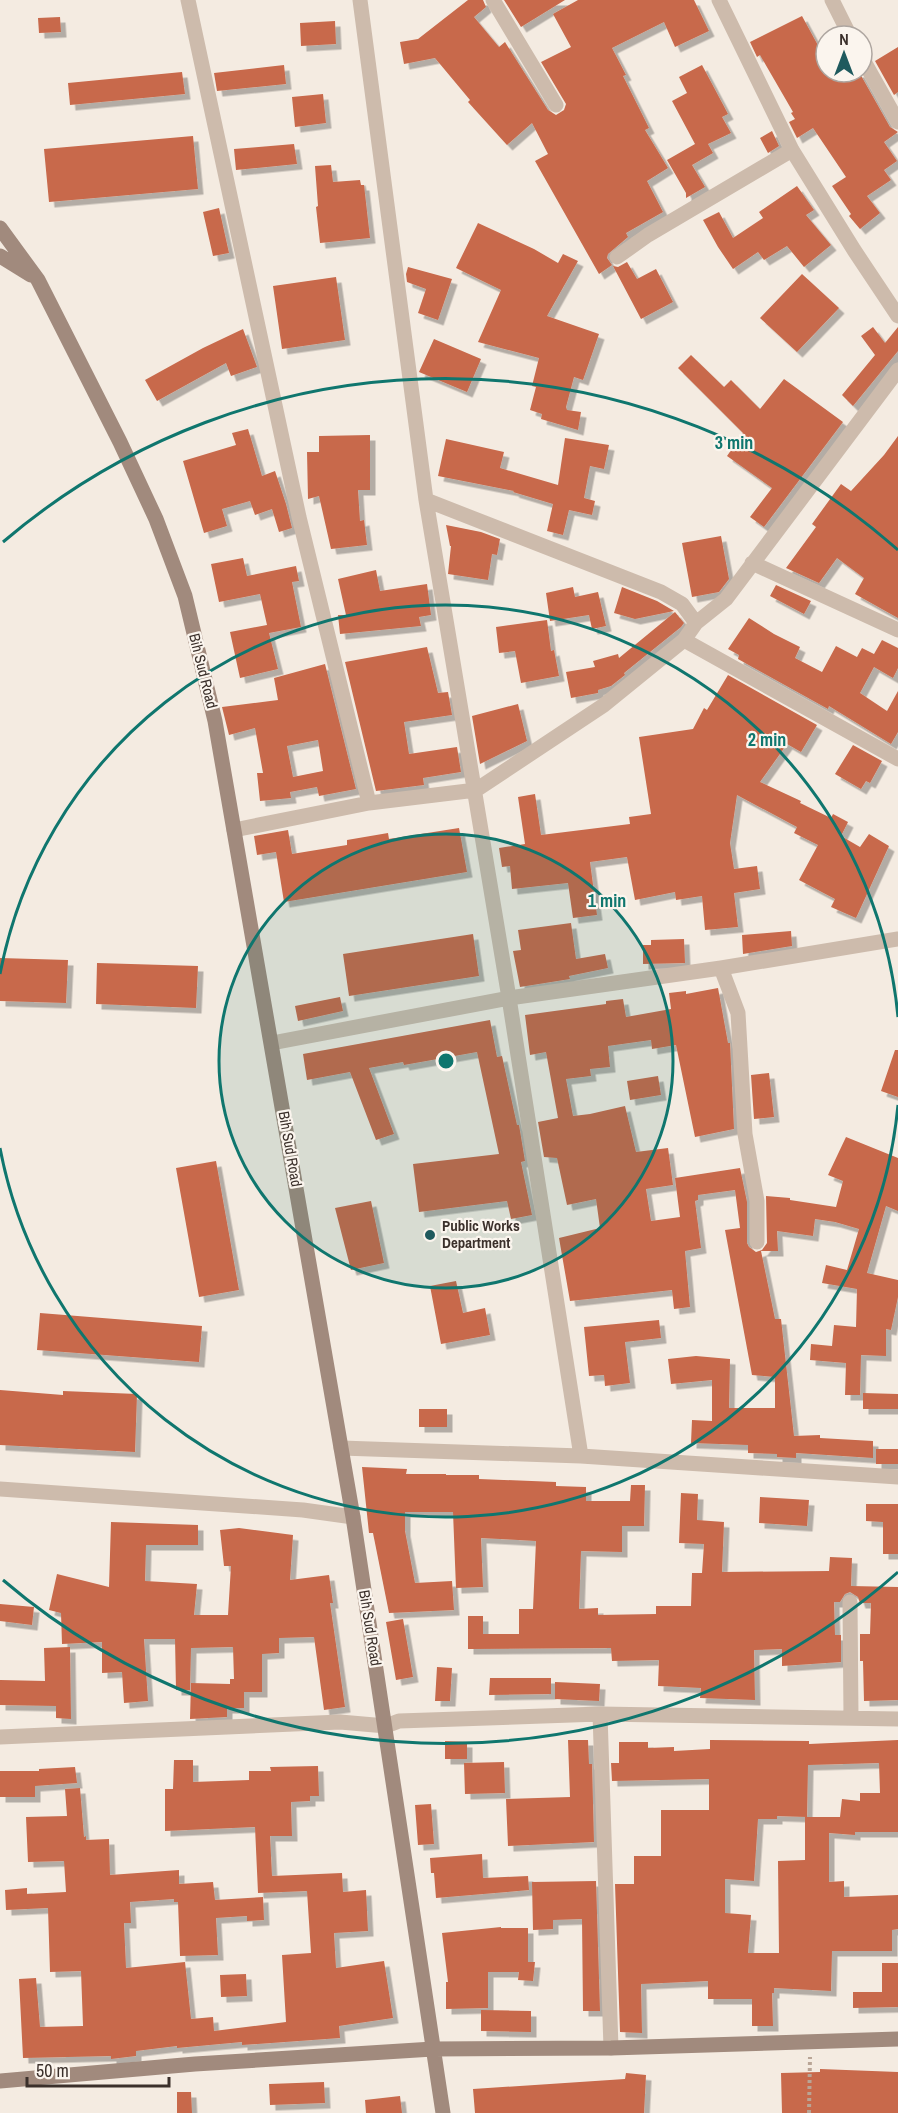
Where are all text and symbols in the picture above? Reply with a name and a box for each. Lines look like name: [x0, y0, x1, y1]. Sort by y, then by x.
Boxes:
north arrow: [814, 24, 874, 84]
text: N: [839, 28, 849, 50]
text: 3 min: [715, 430, 753, 455]
street label: Bih Sud Road: [184, 631, 223, 711]
text: 2 min: [748, 727, 786, 752]
text: 1 min: [588, 888, 626, 913]
centre of rings: [436, 1051, 456, 1071]
street label: Bih Sud Road: [274, 1109, 307, 1188]
place label: Public Works Department: [442, 1215, 520, 1253]
marker: Public Works Department: [423, 1228, 437, 1242]
street label: Bih Sud Road: [354, 1588, 387, 1667]
scale bar: [27, 2050, 170, 2088]
text: 50 m: [36, 2058, 69, 2083]

